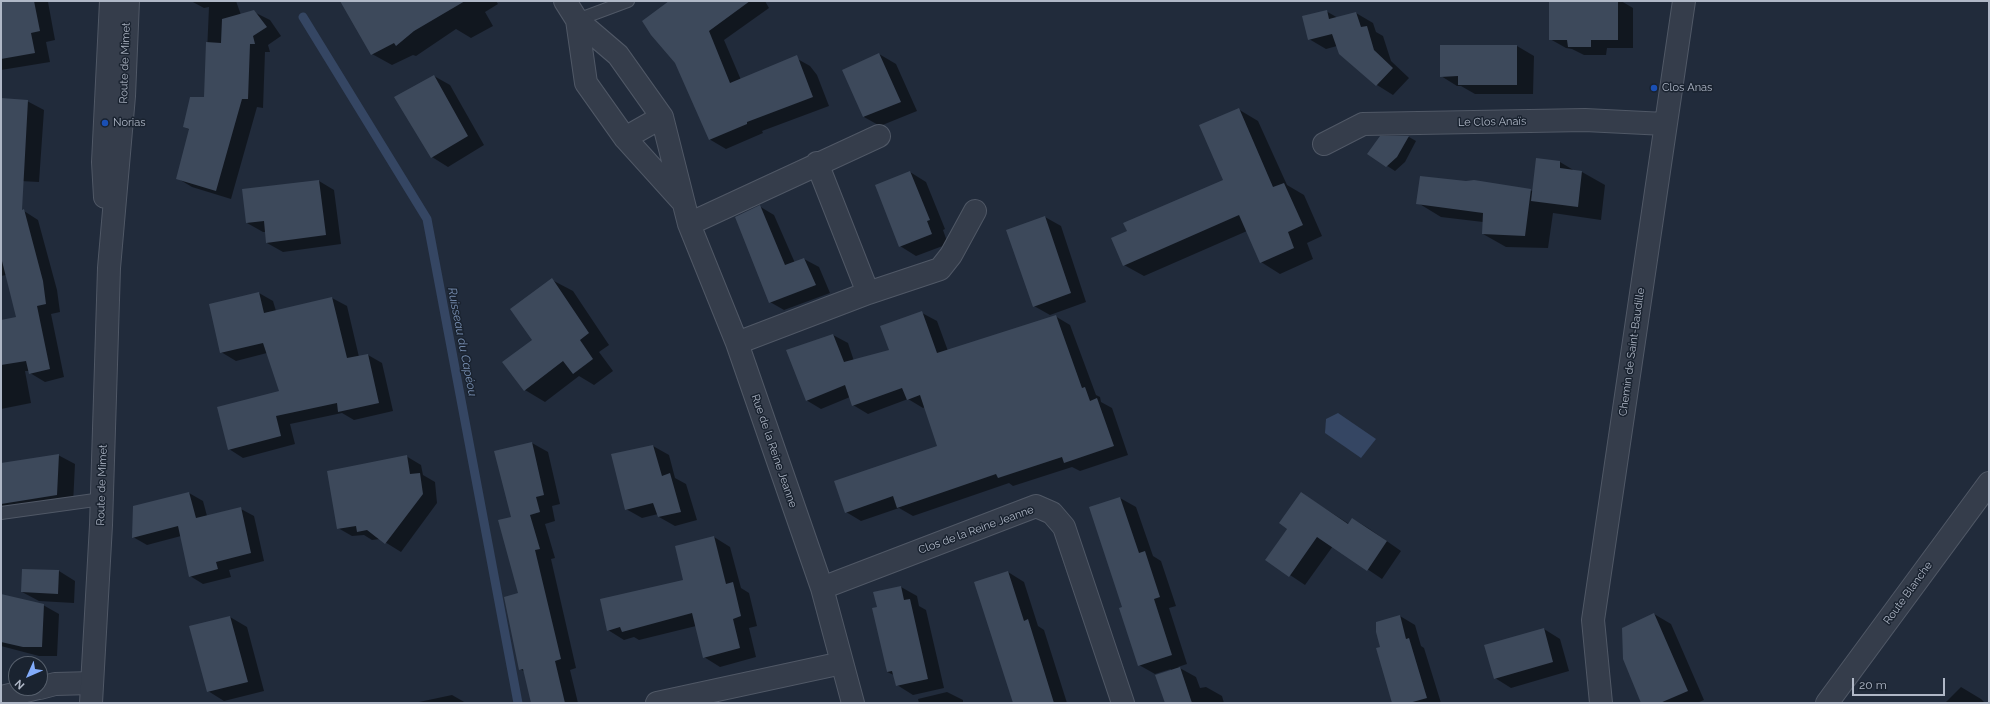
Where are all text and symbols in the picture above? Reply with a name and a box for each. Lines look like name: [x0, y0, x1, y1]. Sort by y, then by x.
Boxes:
street label: Route de Mimet: [117, 22, 133, 104]
place label: Clos Anas: [1662, 81, 1712, 95]
marker: Clos Anas: [1649, 83, 1659, 93]
street label: Le Clos Anaïs: [1458, 115, 1526, 129]
place label: Norias: [113, 116, 146, 130]
marker: Norias: [100, 118, 110, 128]
water label: Ruisseau du Capéou: [444, 286, 480, 398]
street label: Chemin de Saint-Baudille: [1616, 287, 1648, 417]
street label: Rue de la Reine Jeanne: [748, 392, 800, 510]
street label: Route de Mimet: [94, 444, 110, 526]
street label: Clos de la Reine Jeanne: [917, 503, 1035, 557]
street label: Route Blanche: [1881, 559, 1935, 627]
north arrow: [8, 656, 48, 696]
scale bar: [1854, 670, 1947, 696]
text: N: [12, 677, 27, 692]
text: 20 m: [1859, 678, 1887, 692]

